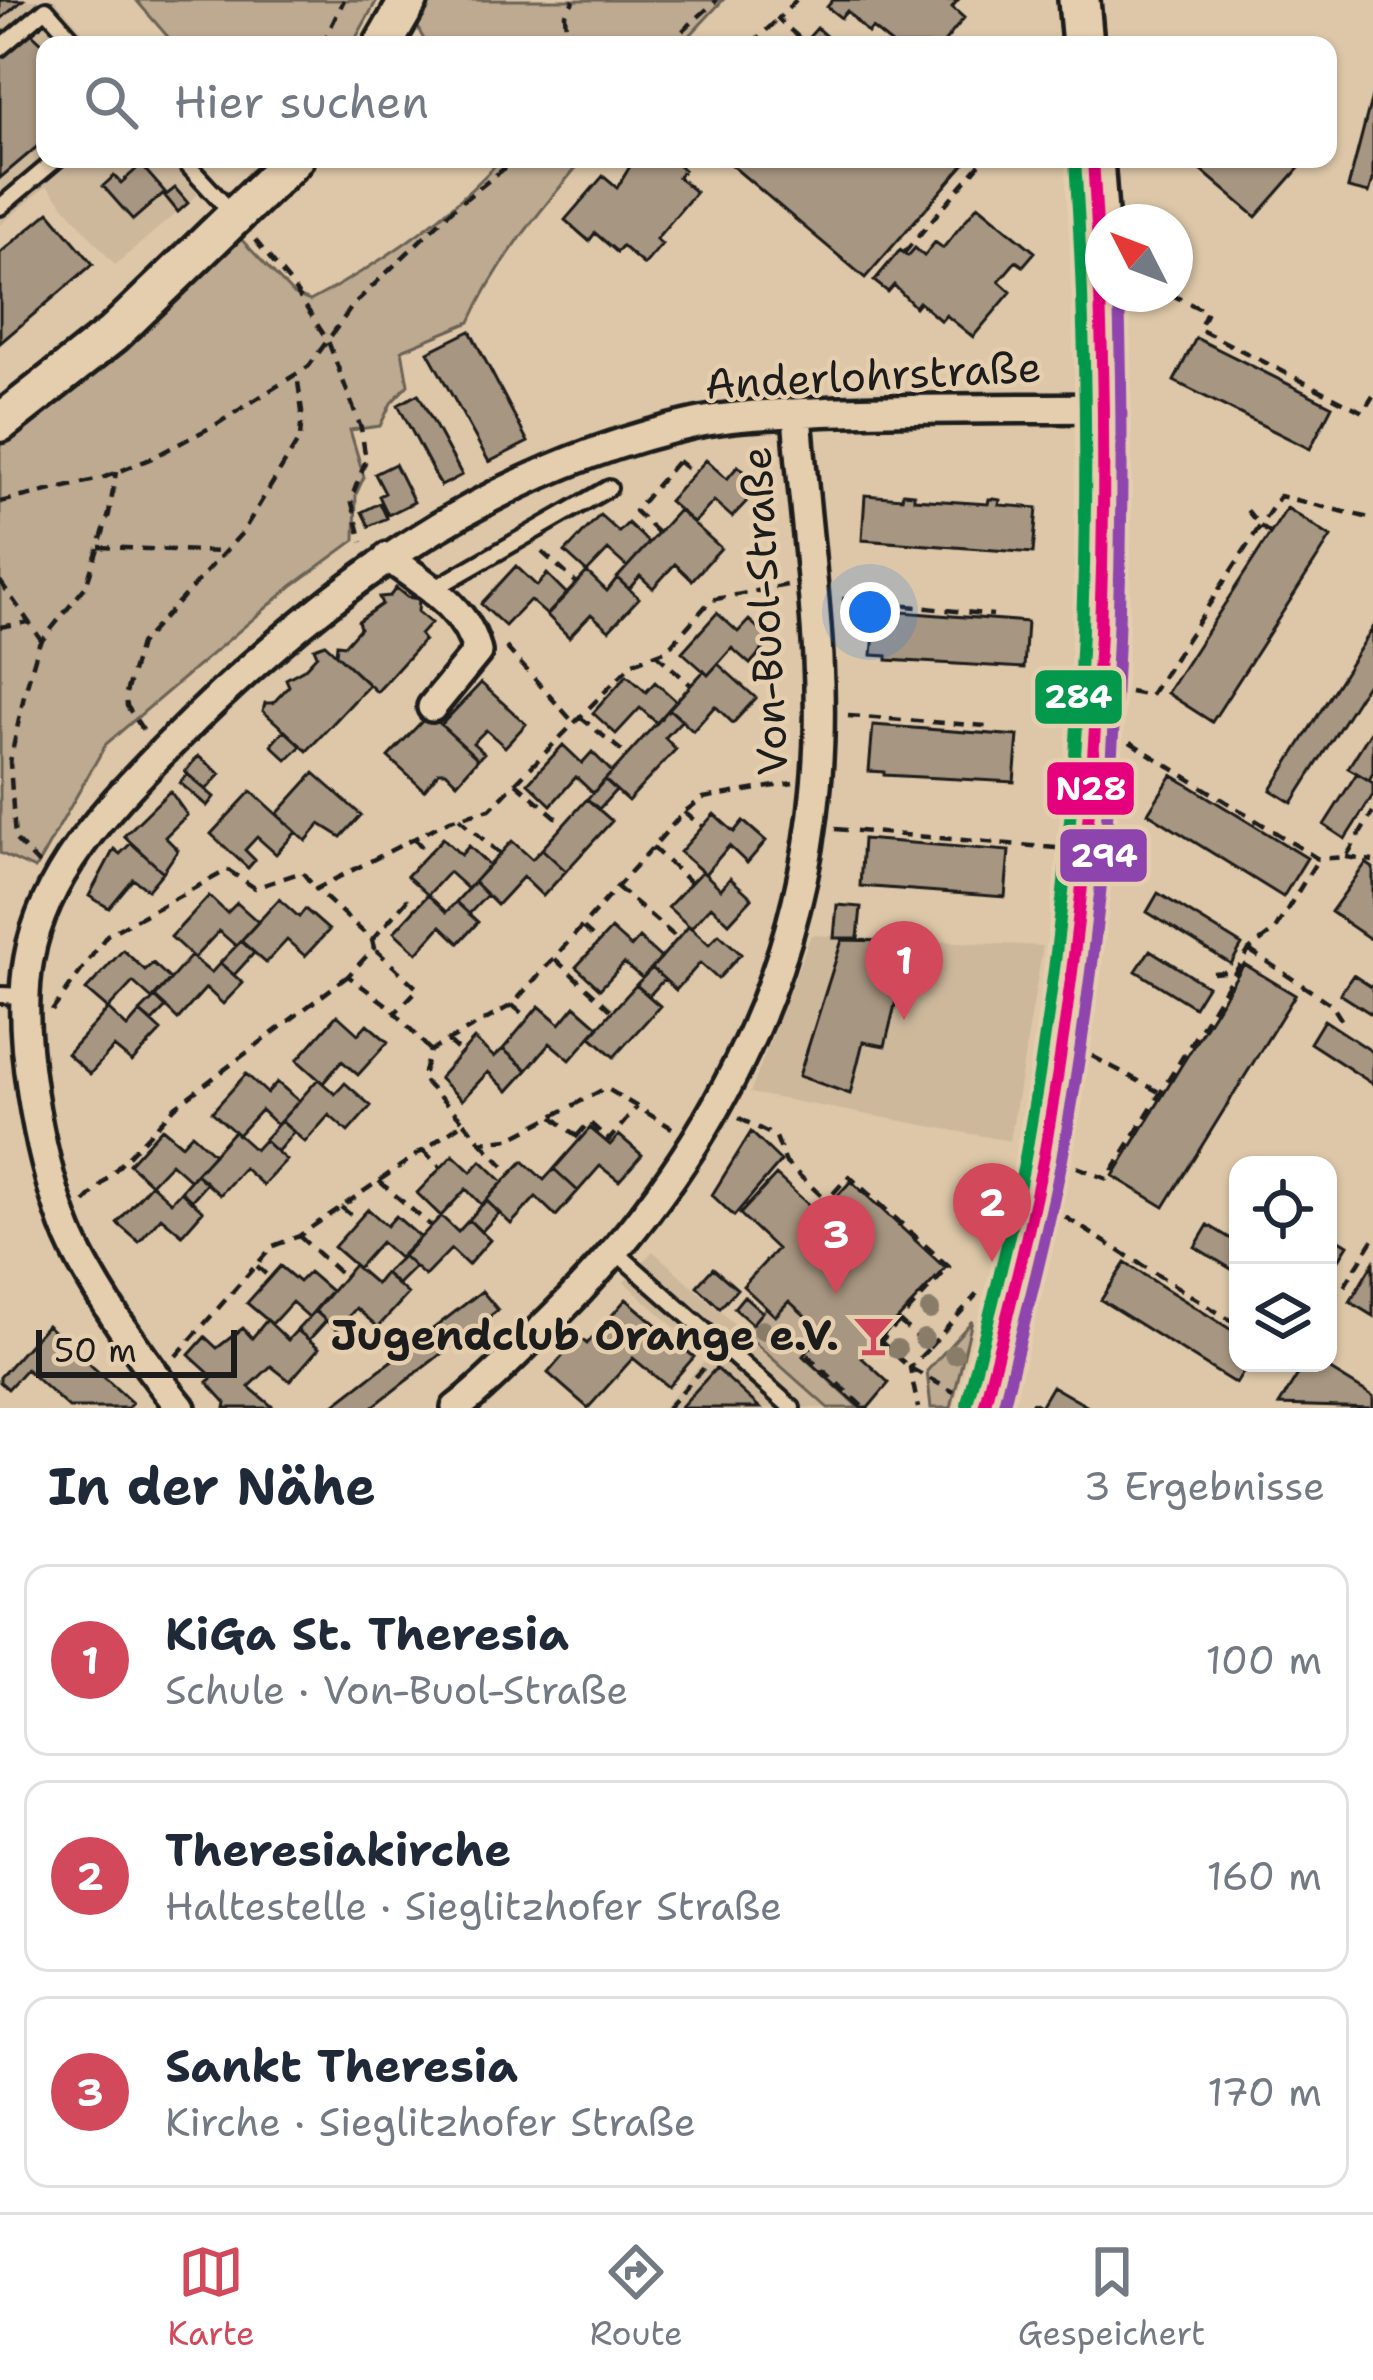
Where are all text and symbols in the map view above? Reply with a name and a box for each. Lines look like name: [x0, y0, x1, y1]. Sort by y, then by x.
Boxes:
search box: [36, 36, 1337, 168]
icon: search: [78, 69, 144, 135]
text: Hier suchen: [174, 72, 429, 132]
north arrow: [1085, 204, 1193, 312]
street label: Anderlohrstraße: [703, 338, 1043, 412]
street label: Von-Buol-Straße: [727, 445, 801, 777]
your location: [840, 582, 900, 642]
line badge: 284: [1033, 668, 1124, 726]
text: 284: [1044, 674, 1112, 719]
line badge: N28: [1045, 760, 1136, 817]
text: N28: [1055, 766, 1127, 811]
line badge: 294: [1058, 827, 1149, 884]
text: 294: [1070, 833, 1138, 878]
pin: 1: [865, 921, 943, 1020]
map controls: [1229, 1156, 1337, 1372]
button: locate: [1229, 1156, 1337, 1264]
pin: 2: [953, 1163, 1031, 1262]
pin: 3: [797, 1195, 875, 1294]
button: layers: [1229, 1264, 1337, 1372]
place label: Jugendclub Orange e.V.: [330, 1307, 839, 1363]
bar icon: Jugendclub Orange e.V.: [850, 1312, 896, 1358]
scale bar: [36, 1324, 237, 1377]
text: 50 m: [54, 1328, 137, 1373]
text: In der Nähe: [48, 1452, 376, 1520]
text: 3 Ergebnisse: [1084, 1460, 1325, 1512]
text: KiGa St. Theresia: [165, 1604, 569, 1664]
text: 1: [81, 1634, 99, 1686]
text: 100 m: [1206, 1634, 1322, 1686]
text: Schule · Von-Buol-Straße: [165, 1664, 628, 1716]
text: Theresiakirche: [165, 1820, 511, 1880]
text: 2: [76, 1850, 104, 1902]
text: 160 m: [1207, 1850, 1322, 1902]
text: Haltestelle · Sieglitzhofer Straße: [165, 1880, 782, 1932]
text: Sankt Theresia: [165, 2036, 518, 2096]
text: 3: [76, 2066, 104, 2118]
text: 170 m: [1207, 2066, 1322, 2118]
text: Kirche · Sieglitzhofer Straße: [165, 2096, 696, 2148]
tab: Karte: [168, 2239, 255, 2356]
tab: Route: [590, 2239, 683, 2356]
tab: Gespeichert: [1018, 2239, 1205, 2356]

